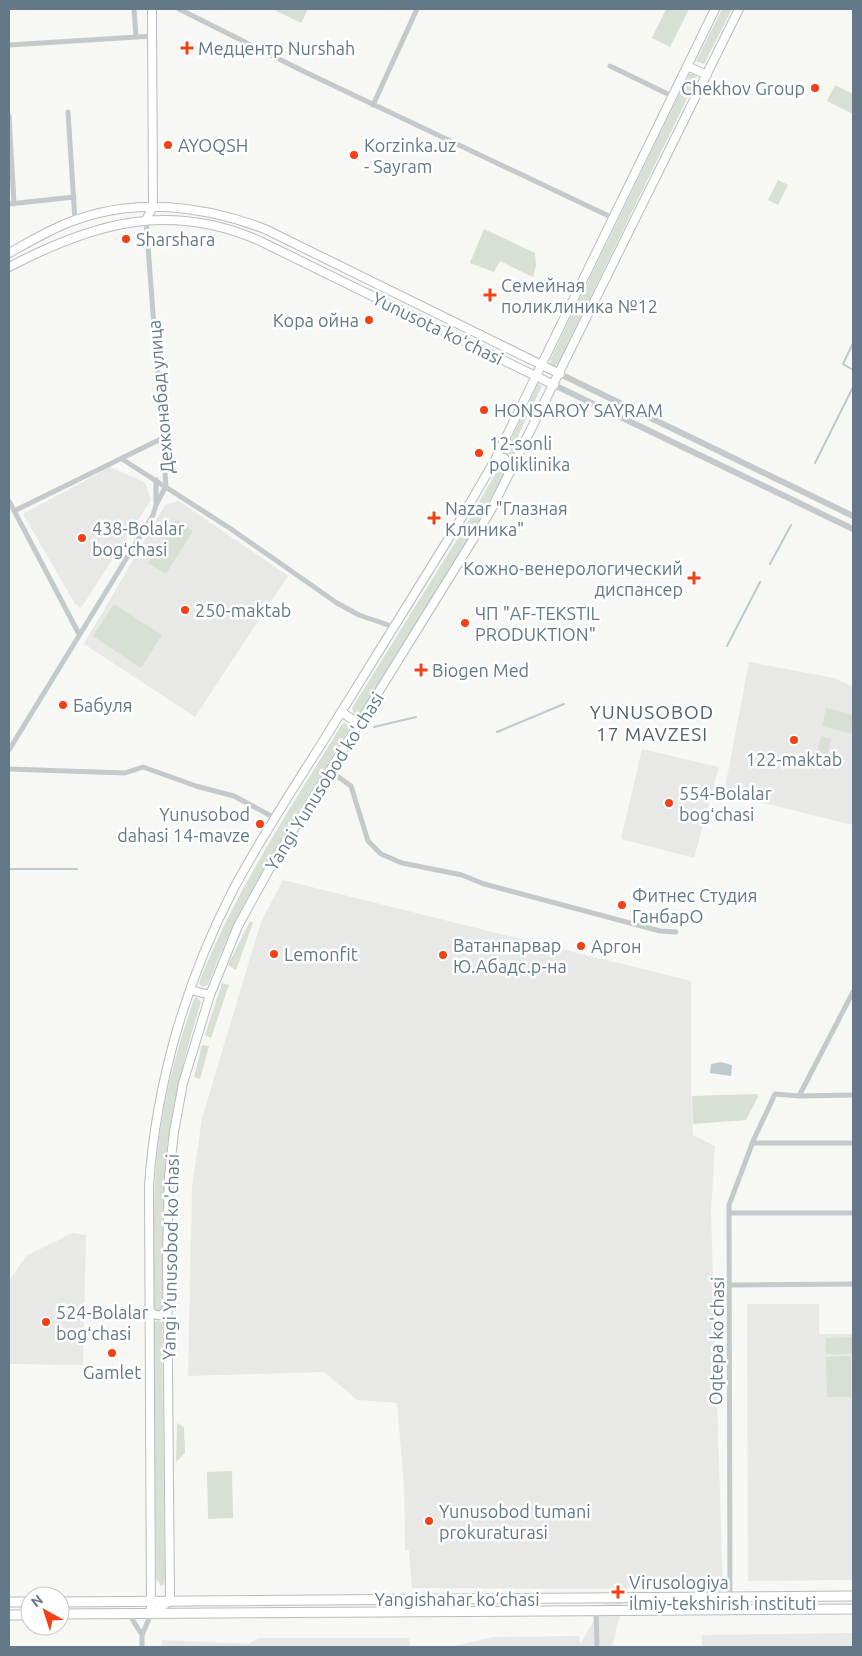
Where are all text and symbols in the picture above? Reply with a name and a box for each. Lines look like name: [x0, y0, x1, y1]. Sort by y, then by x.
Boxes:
place label: Медцентр Nurshah: [198, 38, 355, 58]
marker: Медцентр Nurshah: [180, 41, 194, 55]
place label: Chekhov Group: [681, 78, 805, 98]
marker: Chekhov Group: [809, 82, 821, 94]
place label: AYOQSH: [178, 135, 248, 156]
place label: Korzinka.uz - Sayram: [364, 135, 456, 176]
marker: AYOQSH: [162, 139, 174, 151]
marker: Korzinka.uz - Sayram: [348, 149, 360, 161]
place label: Sharshara: [136, 229, 215, 249]
marker: Sharshara: [120, 233, 132, 245]
place label: Семейная поликлиника №12: [501, 275, 658, 316]
street label: Yunusota koʻchasi: [369, 288, 507, 368]
marker: Семейная поликлиника №12: [483, 288, 497, 302]
place label: Кора ойна: [273, 310, 359, 330]
marker: Кора ойна: [363, 314, 375, 326]
street label: Дехконабад улица: [143, 319, 177, 475]
place label: HONSAROY SAYRAM: [494, 400, 663, 420]
marker: HONSAROY SAYRAM: [478, 404, 490, 416]
place label: 12-sonli poliklinika: [489, 433, 570, 474]
marker: 12-sonli poliklinika: [473, 447, 485, 459]
place label: Nazar "Глазная Клиника": [445, 498, 568, 539]
marker: Nazar "Глазная Клиника": [427, 511, 441, 525]
place label: 438-Bolalar bogʻchasi: [92, 518, 185, 559]
marker: 438-Bolalar bogʻchasi: [76, 532, 88, 544]
place label: Кожно-венерологический диспансер: [463, 558, 683, 599]
marker: Кожно-венерологический диспансер: [687, 571, 701, 585]
place label: 250-maktab: [195, 600, 291, 620]
place label: ЧП "AF-TEKSTIL PRODUKTION": [475, 603, 600, 644]
marker: 250-maktab: [179, 604, 191, 616]
marker: ЧП "AF-TEKSTIL PRODUKTION": [459, 617, 471, 629]
place label: Biogen Med: [432, 660, 529, 680]
marker: Biogen Med: [414, 663, 428, 677]
street label: Yangi Yunusobod ko'chasi: [261, 688, 387, 874]
place label: Бабуля: [73, 695, 132, 715]
marker: Бабуля: [57, 699, 69, 711]
district label: YUNUSOBOD 17 MAVZESI: [590, 701, 714, 745]
marker: 122-maktab: [788, 734, 800, 746]
place label: 122-maktab: [746, 749, 842, 769]
place label: 554-Bolalar bogʻchasi: [679, 783, 772, 824]
marker: 554-Bolalar bogʻchasi: [663, 797, 675, 809]
place label: Yunusobod dahasi 14-mavze: [117, 804, 250, 845]
marker: Yunusobod dahasi 14-mavze: [254, 818, 266, 830]
place label: Фитнес Студия ГанбарО: [632, 885, 757, 926]
marker: Фитнес Студия ГанбарО: [616, 899, 628, 911]
place label: Ватанпарвар Ю.Абадс.р-на: [453, 935, 567, 976]
place label: Аргон: [591, 936, 642, 956]
marker: Аргон: [575, 940, 587, 952]
place label: Lemonfit: [284, 944, 358, 964]
marker: Lemonfit: [268, 948, 280, 960]
marker: Ватанпарвар Ю.Абадс.р-на: [437, 949, 449, 961]
street label: Yangi Yunusobod ko'chasi: [158, 1154, 182, 1360]
street label: Oqtepa ko'chasi: [705, 1276, 727, 1406]
place label: 524-Bolalar bogʻchasi: [56, 1302, 149, 1343]
marker: 524-Bolalar bogʻchasi: [40, 1316, 52, 1328]
marker: Gamlet: [106, 1347, 118, 1359]
place label: Gamlet: [83, 1362, 141, 1382]
place label: Yunusobod tumani prokuraturasi: [439, 1501, 591, 1542]
marker: Yunusobod tumani prokuraturasi: [423, 1515, 435, 1527]
place label: Virusologiya ilmiy-tekshirish instituti: [629, 1572, 817, 1613]
marker: Virusologiya ilmiy-tekshirish instituti: [611, 1585, 625, 1599]
north arrow: [20, 1586, 70, 1636]
street label: Yangishahar ko‘chasi: [374, 1589, 540, 1609]
text: N: [28, 1591, 46, 1610]

